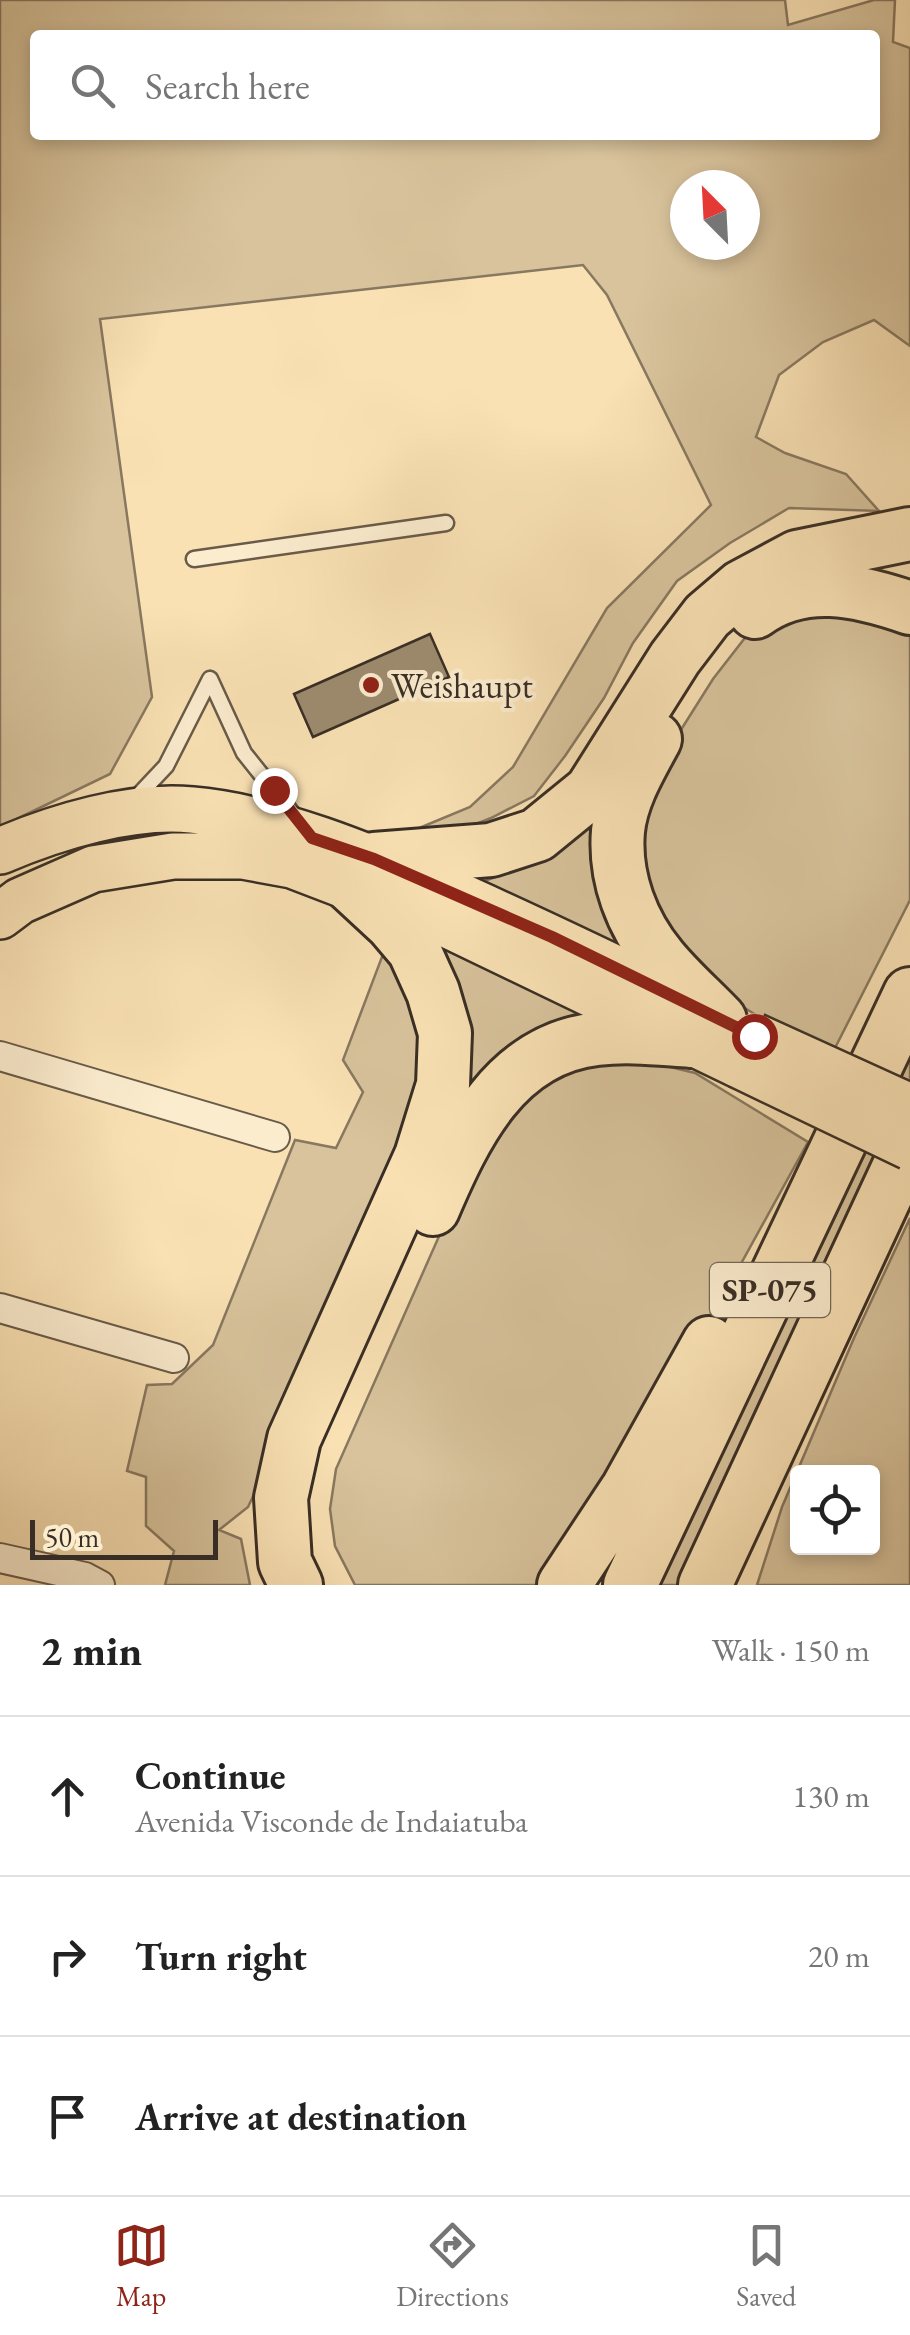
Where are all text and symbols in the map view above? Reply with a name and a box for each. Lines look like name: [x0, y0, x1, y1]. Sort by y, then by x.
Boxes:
search box: [30, 30, 880, 140]
icon: search: [65, 58, 120, 113]
text: Search here: [145, 61, 310, 110]
north arrow: [670, 170, 760, 260]
place label: Weishaupt: [391, 663, 533, 708]
marker: Weishaupt: [360, 674, 382, 696]
route end: [252, 768, 298, 814]
route start: [732, 1014, 778, 1060]
road number: SP-075: [710, 1263, 830, 1317]
map controls: [790, 1465, 880, 1555]
button: locate: [790, 1465, 880, 1555]
scale bar: [30, 1515, 218, 1560]
text: 50 m: [45, 1519, 99, 1555]
text: 2 min: [40, 1623, 142, 1678]
text: Walk · 150 m: [712, 1629, 870, 1671]
text: Continue: [135, 1751, 286, 1800]
icon: ahead: [40, 1769, 95, 1824]
text: 130 m: [793, 1775, 870, 1817]
text: Avenida Visconde de Indaiatuba: [135, 1800, 528, 1842]
icon: right: [40, 1929, 95, 1984]
text: Turn right: [135, 1932, 307, 1981]
text: 20 m: [808, 1935, 870, 1977]
icon: arrive: [40, 2089, 95, 2144]
text: Arrive at destination: [135, 2092, 467, 2141]
tab: Map: [114, 2218, 169, 2314]
tab: Directions: [396, 2218, 509, 2314]
tab: Saved: [736, 2218, 796, 2314]

